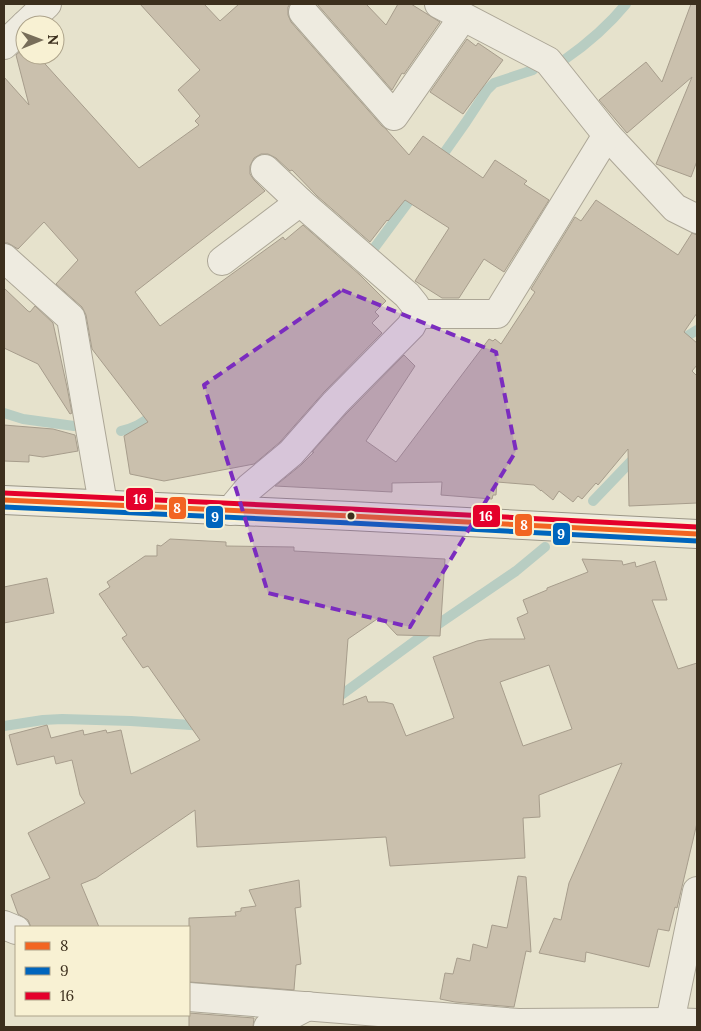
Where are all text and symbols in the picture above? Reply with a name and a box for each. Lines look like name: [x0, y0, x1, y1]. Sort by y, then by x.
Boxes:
north arrow: [15, 15, 65, 65]
text: N: [44, 34, 62, 46]
line badge: 16: [125, 487, 154, 511]
text: 16: [133, 490, 147, 508]
line badge: 8: [168, 496, 187, 520]
text: 8: [173, 499, 181, 517]
line badge: 16: [472, 504, 501, 528]
line badge: 9: [205, 505, 224, 529]
text: 16: [479, 507, 493, 525]
text: 9: [211, 508, 219, 526]
unlabelled marker: [346, 511, 356, 521]
line badge: 8: [514, 513, 533, 537]
text: 8: [520, 516, 528, 534]
line badge: 9: [552, 522, 571, 546]
text: 9: [557, 525, 565, 543]
legend: [15, 926, 190, 1016]
text: 8: [60, 936, 68, 955]
text: 9: [60, 961, 69, 980]
text: 16: [60, 986, 74, 1005]

